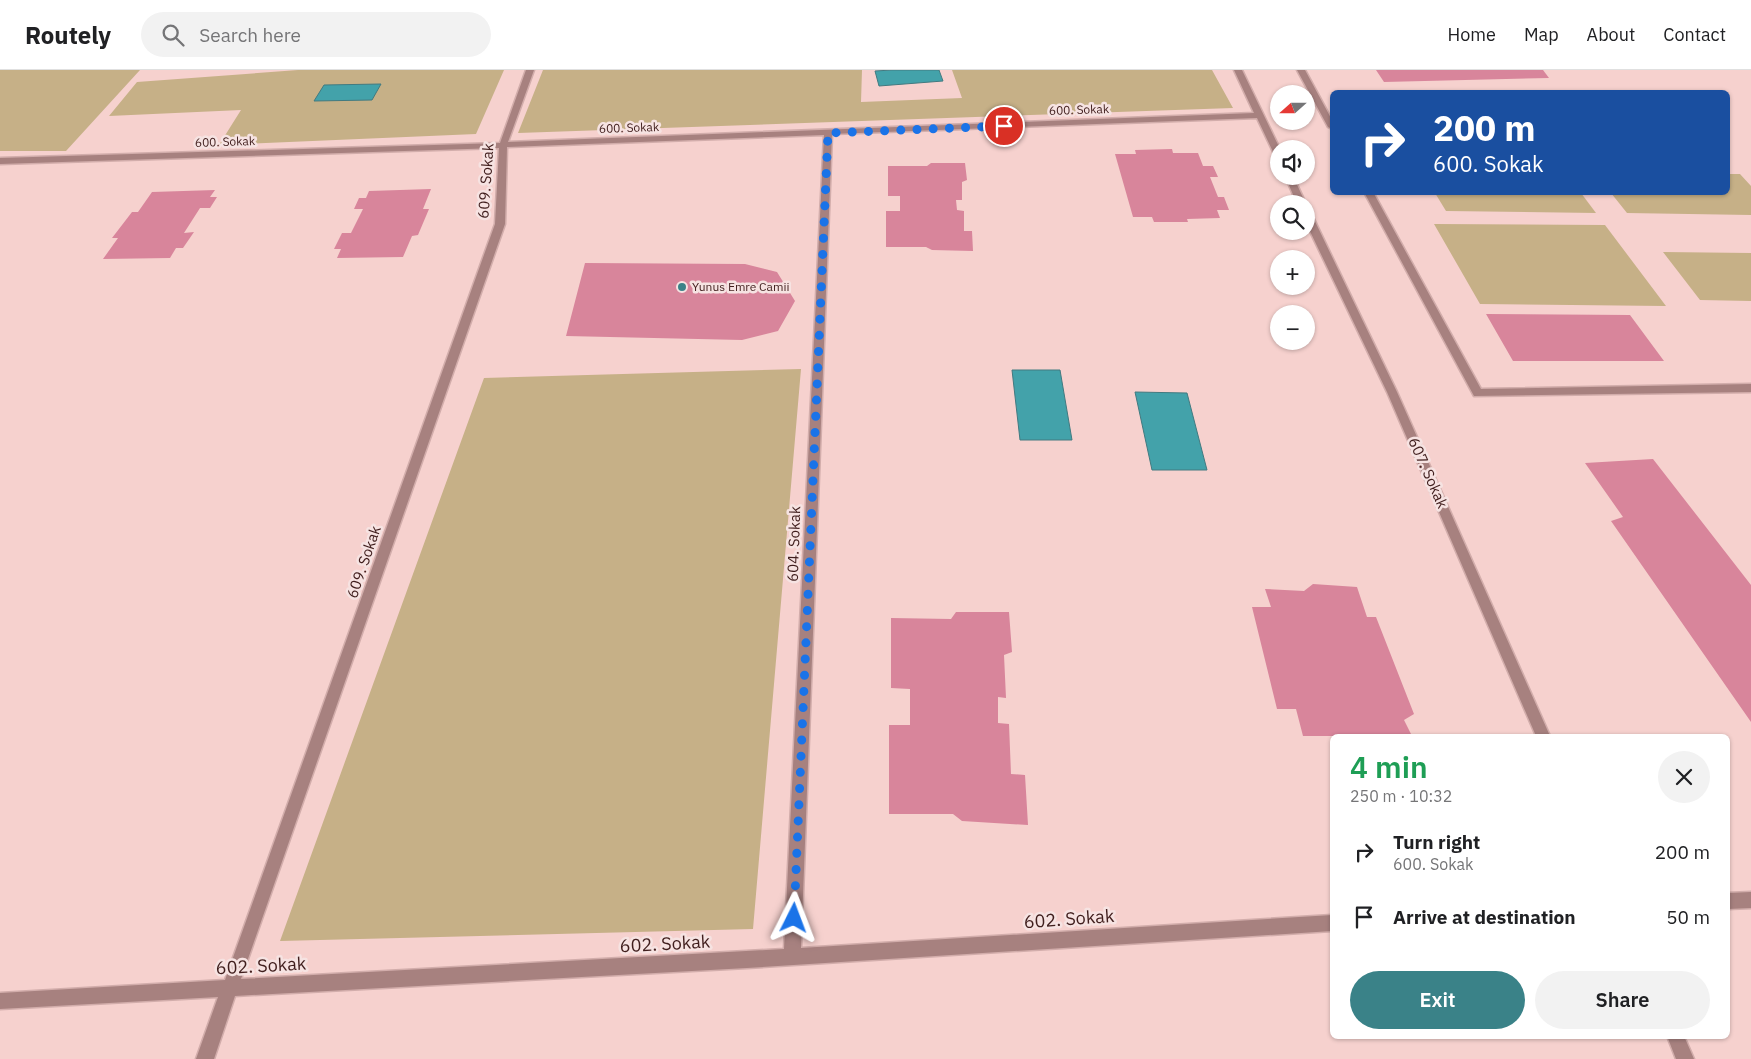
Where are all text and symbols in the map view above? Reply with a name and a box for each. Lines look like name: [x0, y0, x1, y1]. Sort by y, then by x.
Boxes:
search box: [141, 12, 491, 57]
text: Routely: [25, 19, 111, 51]
icon: search: [159, 21, 187, 49]
text: Search here: [199, 23, 301, 47]
text: Home: [1448, 23, 1496, 46]
text: Map: [1524, 23, 1559, 46]
text: About: [1587, 23, 1635, 46]
text: Contact: [1663, 23, 1726, 46]
north arrow: [1270, 85, 1315, 130]
map controls: [1270, 85, 1315, 350]
street label: 600. Sokak: [1049, 101, 1110, 118]
pin: [983, 105, 1025, 147]
text: 200 m: [1433, 105, 1536, 151]
icon: right: [1350, 110, 1415, 175]
icon: arrive: [990, 112, 1018, 140]
street label: 600. Sokak: [599, 119, 660, 136]
street label: 600. Sokak: [195, 133, 256, 150]
button: sound: [1270, 140, 1315, 185]
street label: 609. Sokak: [473, 143, 498, 219]
text: 600. Sokak: [1433, 149, 1544, 178]
button: search: [1270, 195, 1315, 240]
button: +: [1270, 250, 1315, 295]
place label: Yunus Emre Camii: [692, 279, 789, 294]
marker: Yunus Emre Camii: [676, 281, 688, 293]
button: −: [1270, 305, 1315, 350]
street label: 607. Sokak: [1404, 434, 1453, 511]
street label: 604. Sokak: [783, 506, 804, 582]
street label: 609. Sokak: [342, 523, 385, 601]
text: 4 min: [1350, 747, 1428, 786]
button: close: [1658, 751, 1710, 803]
text: 250 m · 10:32: [1350, 786, 1452, 806]
text: Turn right: [1393, 830, 1480, 854]
icon: right: [1350, 838, 1378, 866]
text: 200 m: [1655, 840, 1710, 864]
text: 600. Sokak: [1393, 854, 1474, 874]
position arrow: [767, 891, 819, 943]
icon: arrive: [1350, 903, 1378, 931]
street label: 602. Sokak: [1023, 904, 1115, 933]
text: Arrive at destination: [1393, 905, 1576, 929]
text: 50 m: [1666, 905, 1710, 929]
street label: 602. Sokak: [619, 930, 711, 957]
street label: 602. Sokak: [215, 952, 307, 979]
button: Exit: [1350, 971, 1525, 1029]
button: Share: [1535, 971, 1710, 1029]

